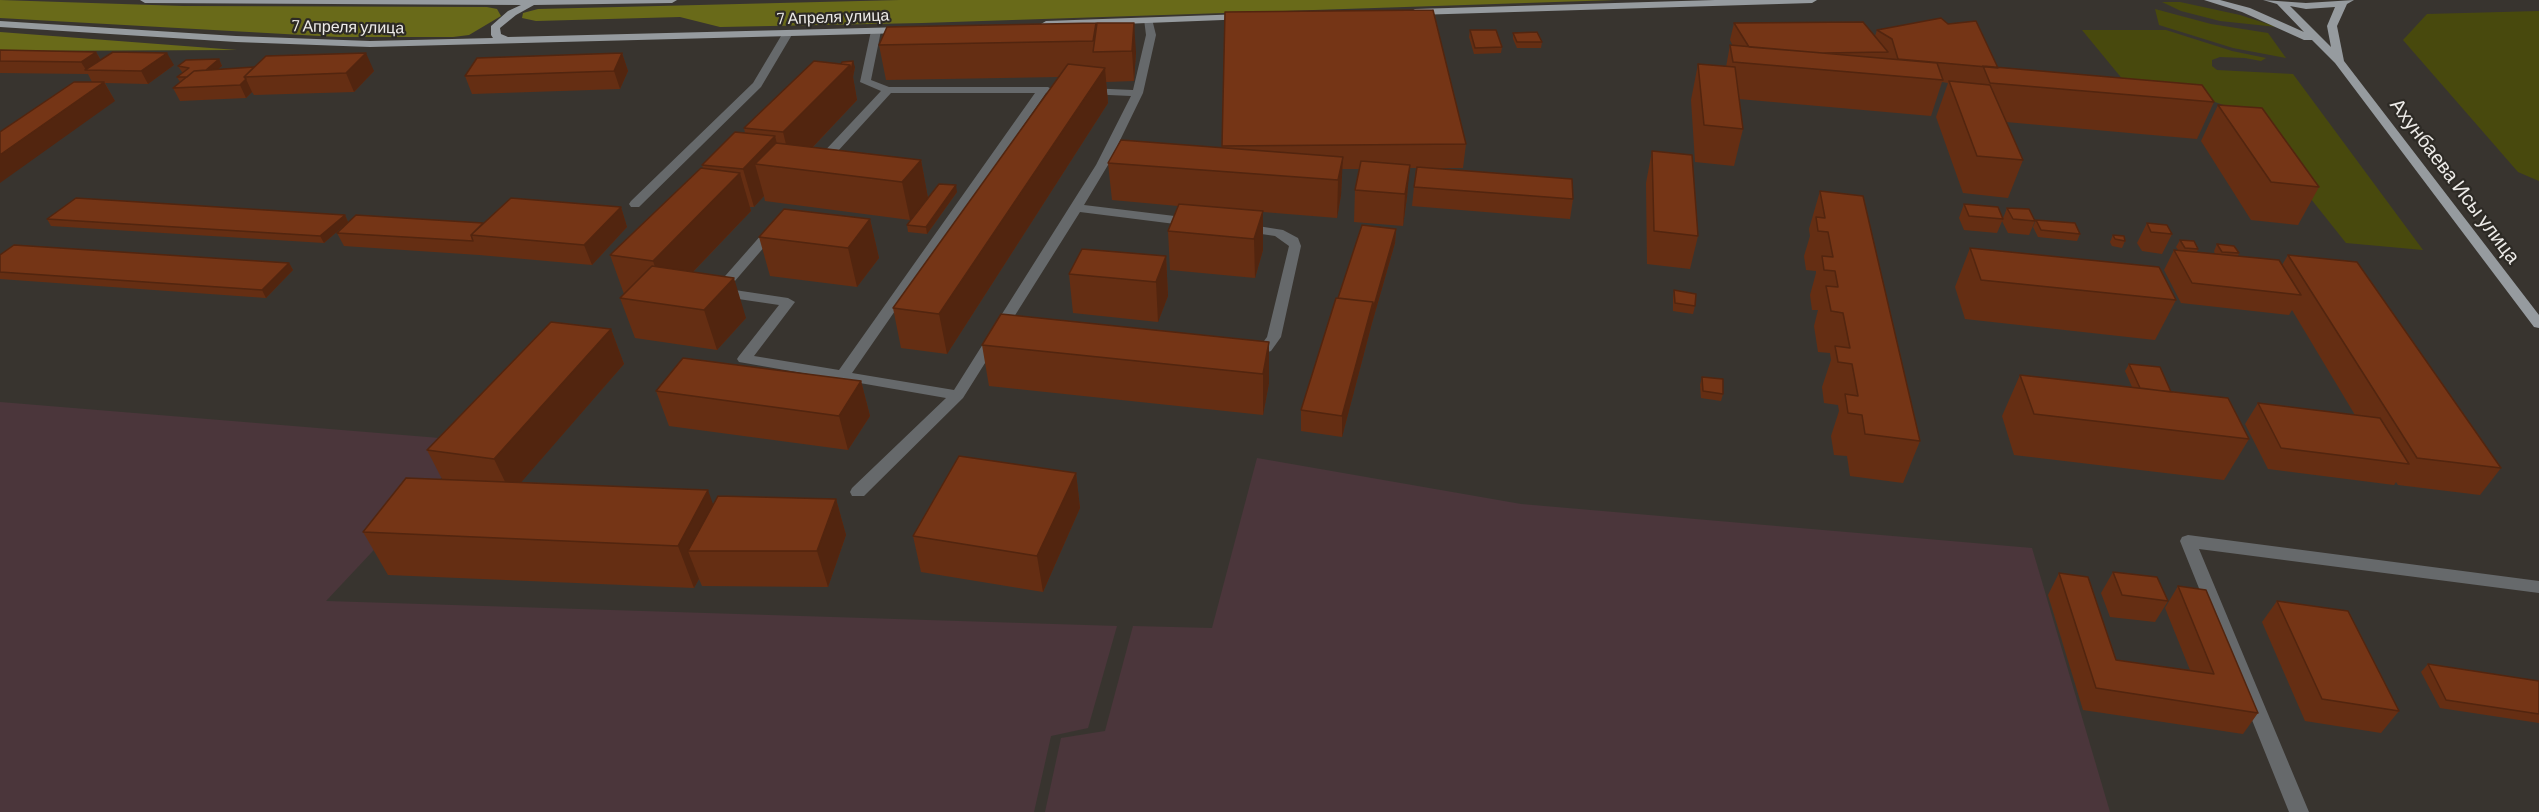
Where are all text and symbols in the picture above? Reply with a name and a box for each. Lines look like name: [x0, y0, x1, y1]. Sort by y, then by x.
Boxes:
street label: 7 Апреля улица: [776, 5, 890, 29]
street label: 7 Апреля улица: [292, 16, 404, 38]
street label: Ахунбаева Исы улица: [2385, 94, 2525, 268]

